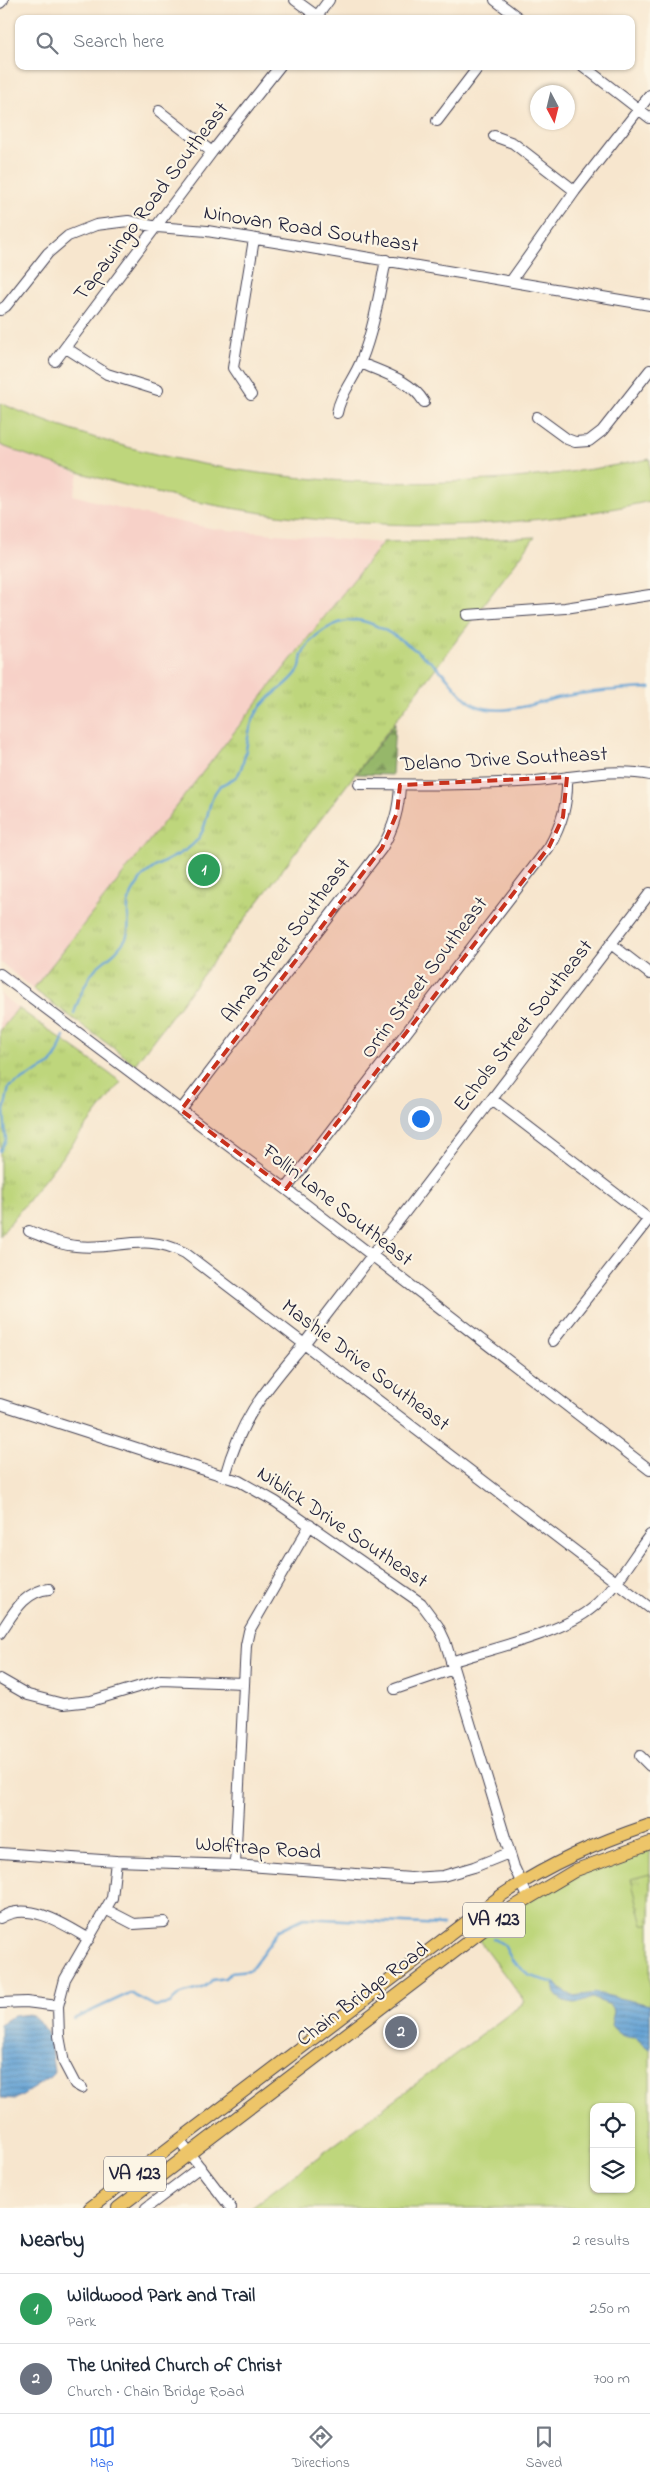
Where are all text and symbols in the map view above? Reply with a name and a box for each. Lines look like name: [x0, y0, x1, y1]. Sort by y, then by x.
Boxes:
search box: [15, 15, 635, 70]
icon: search: [33, 29, 61, 57]
text: Search here: [73, 29, 164, 56]
north arrow: [530, 85, 575, 130]
street label: Tapawingo Road Southeast: [67, 96, 239, 309]
street label: Ninovan Road Southeast: [201, 198, 421, 262]
street label: Delano Drive Southeast: [399, 740, 608, 780]
pin: 1: [188, 851, 220, 889]
street label: Alma Street Southeast: [215, 852, 359, 1030]
street label: Orrin Street Southeast: [354, 891, 496, 1065]
street label: Echols Street Southeast: [447, 933, 601, 1119]
your location: [408, 1106, 434, 1132]
street label: Follin Lane Southeast: [254, 1137, 419, 1275]
street label: Mashie Drive Southeast: [274, 1293, 456, 1439]
street label: Niblick Drive Southeast: [251, 1460, 433, 1596]
street label: Wolftrap Road: [194, 1830, 322, 1868]
road number: VA 123: [463, 1902, 525, 1938]
street label: Chain Bridge Road: [291, 1935, 437, 2056]
pin: 2: [385, 2013, 417, 2051]
map controls: [590, 2103, 635, 2193]
button: locate: [590, 2103, 635, 2148]
button: layers: [590, 2148, 635, 2193]
road number: VA 123: [104, 2156, 166, 2192]
text: Nearby: [20, 2226, 84, 2256]
text: 2 results: [572, 2229, 630, 2253]
text: Wildwood Park and Trail: [67, 2283, 255, 2310]
text: 1: [33, 2297, 39, 2321]
text: 250 m: [590, 2297, 630, 2321]
text: Park: [67, 2310, 96, 2334]
text: The United Church of Christ: [67, 2353, 282, 2380]
text: 2: [32, 2367, 40, 2391]
text: 700 m: [593, 2367, 630, 2391]
text: Church · Chain Bridge Road: [67, 2380, 244, 2404]
tab: Map: [88, 2423, 116, 2474]
tab: Directions: [292, 2423, 350, 2474]
tab: Saved: [526, 2423, 562, 2474]

